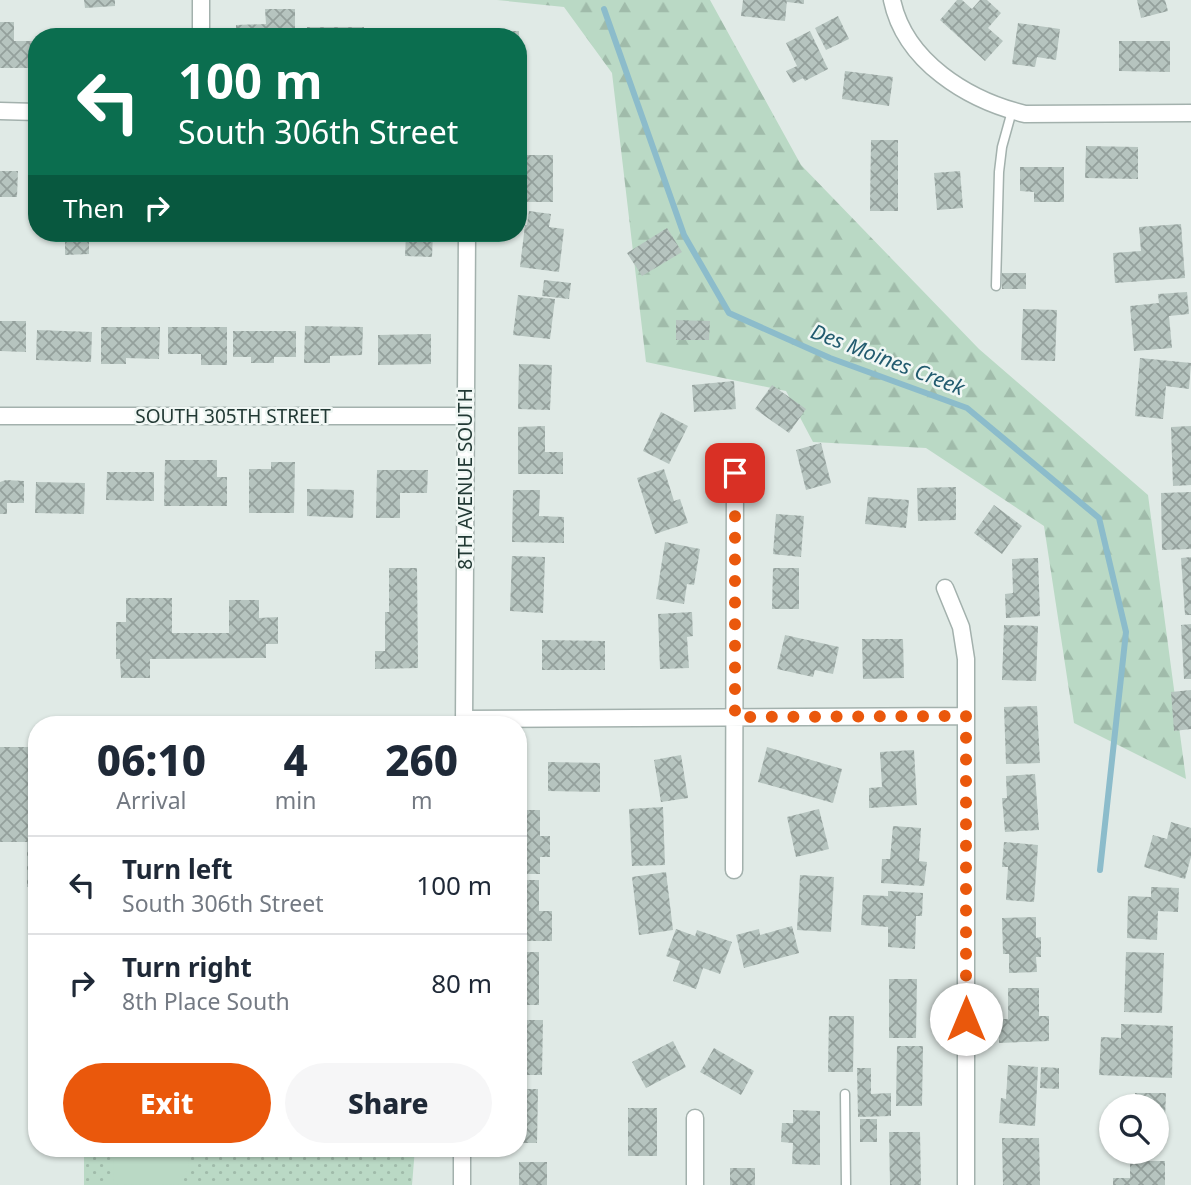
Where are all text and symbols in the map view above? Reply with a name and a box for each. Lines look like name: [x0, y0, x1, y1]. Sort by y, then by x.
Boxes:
text: 100 m: [178, 47, 323, 113]
icon: left: [63, 56, 154, 147]
text: South 306th Street: [178, 110, 458, 153]
icon: right: [138, 189, 176, 227]
text: Then: [63, 190, 124, 226]
water label: Des Moines Creek: [807, 317, 970, 402]
street label: 8TH AVENUE SOUTH: [452, 388, 478, 570]
street label: SOUTH 305TH STREET: [135, 403, 331, 429]
pin: [705, 443, 765, 503]
icon: arrive: [716, 454, 754, 492]
text: 06:10: [97, 731, 206, 788]
text: 4: [283, 731, 308, 788]
text: 260: [385, 731, 458, 788]
text: Arrival: [116, 784, 186, 816]
text: min: [275, 784, 316, 816]
text: m: [411, 784, 432, 816]
text: Turn left: [122, 851, 233, 887]
icon: left: [63, 866, 101, 904]
text: 100 m: [416, 867, 492, 903]
text: South 306th Street: [122, 887, 323, 919]
text: Turn right: [122, 949, 252, 985]
icon: right: [63, 964, 101, 1002]
text: 80 m: [431, 965, 492, 1001]
position arrow: [929, 982, 1003, 1056]
text: 8th Place South: [122, 985, 290, 1017]
button: Exit: [63, 1063, 271, 1143]
button: Share: [285, 1063, 492, 1143]
map controls: [1099, 1094, 1169, 1164]
button: search: [1099, 1094, 1169, 1164]

